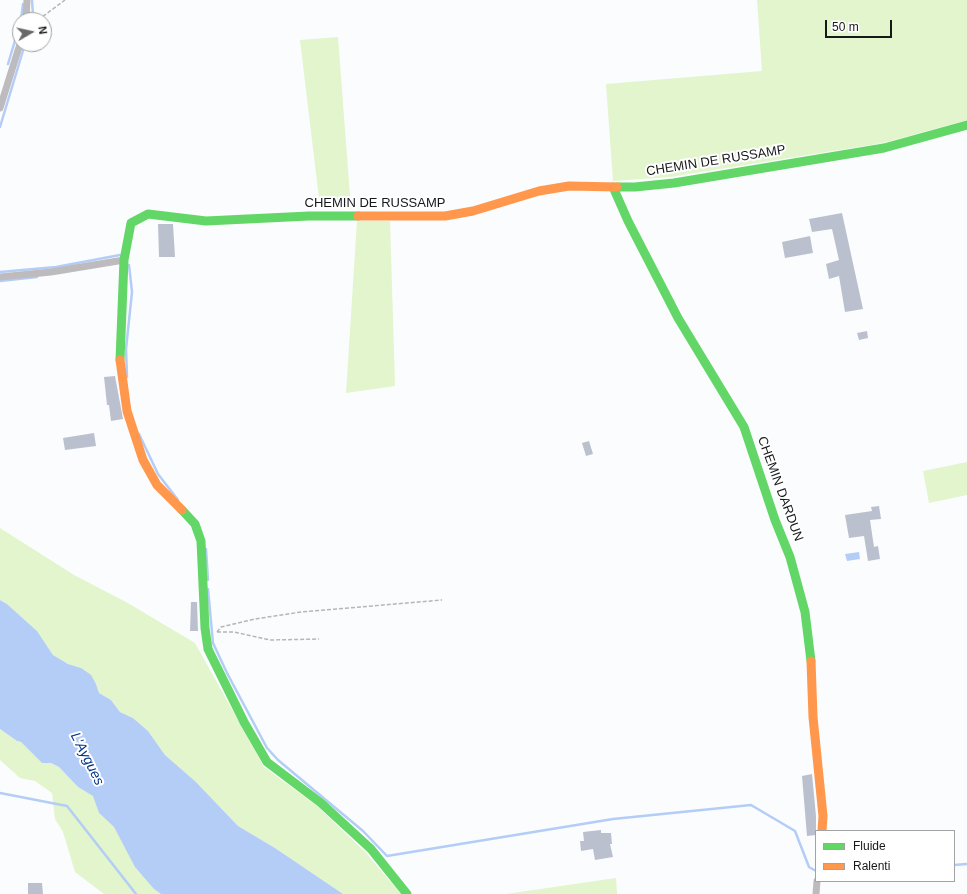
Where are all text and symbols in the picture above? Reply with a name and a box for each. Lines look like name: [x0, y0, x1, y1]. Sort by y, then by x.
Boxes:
north arrow: [12, 12, 52, 52]
scale bar: [827, 12, 894, 38]
text: 50 m: [832, 20, 859, 34]
text: N: [36, 25, 49, 35]
street label: CHEMIN DE RUSSAMP: [645, 142, 787, 180]
street label: CHEMIN DE RUSSAMP: [305, 195, 445, 211]
street label: CHEMIN DARDUN: [754, 434, 806, 544]
water label: L'Aygues: [67, 730, 107, 788]
legend: [815, 830, 955, 882]
text: Fluide: [853, 839, 886, 853]
text: Ralenti: [853, 859, 890, 873]

